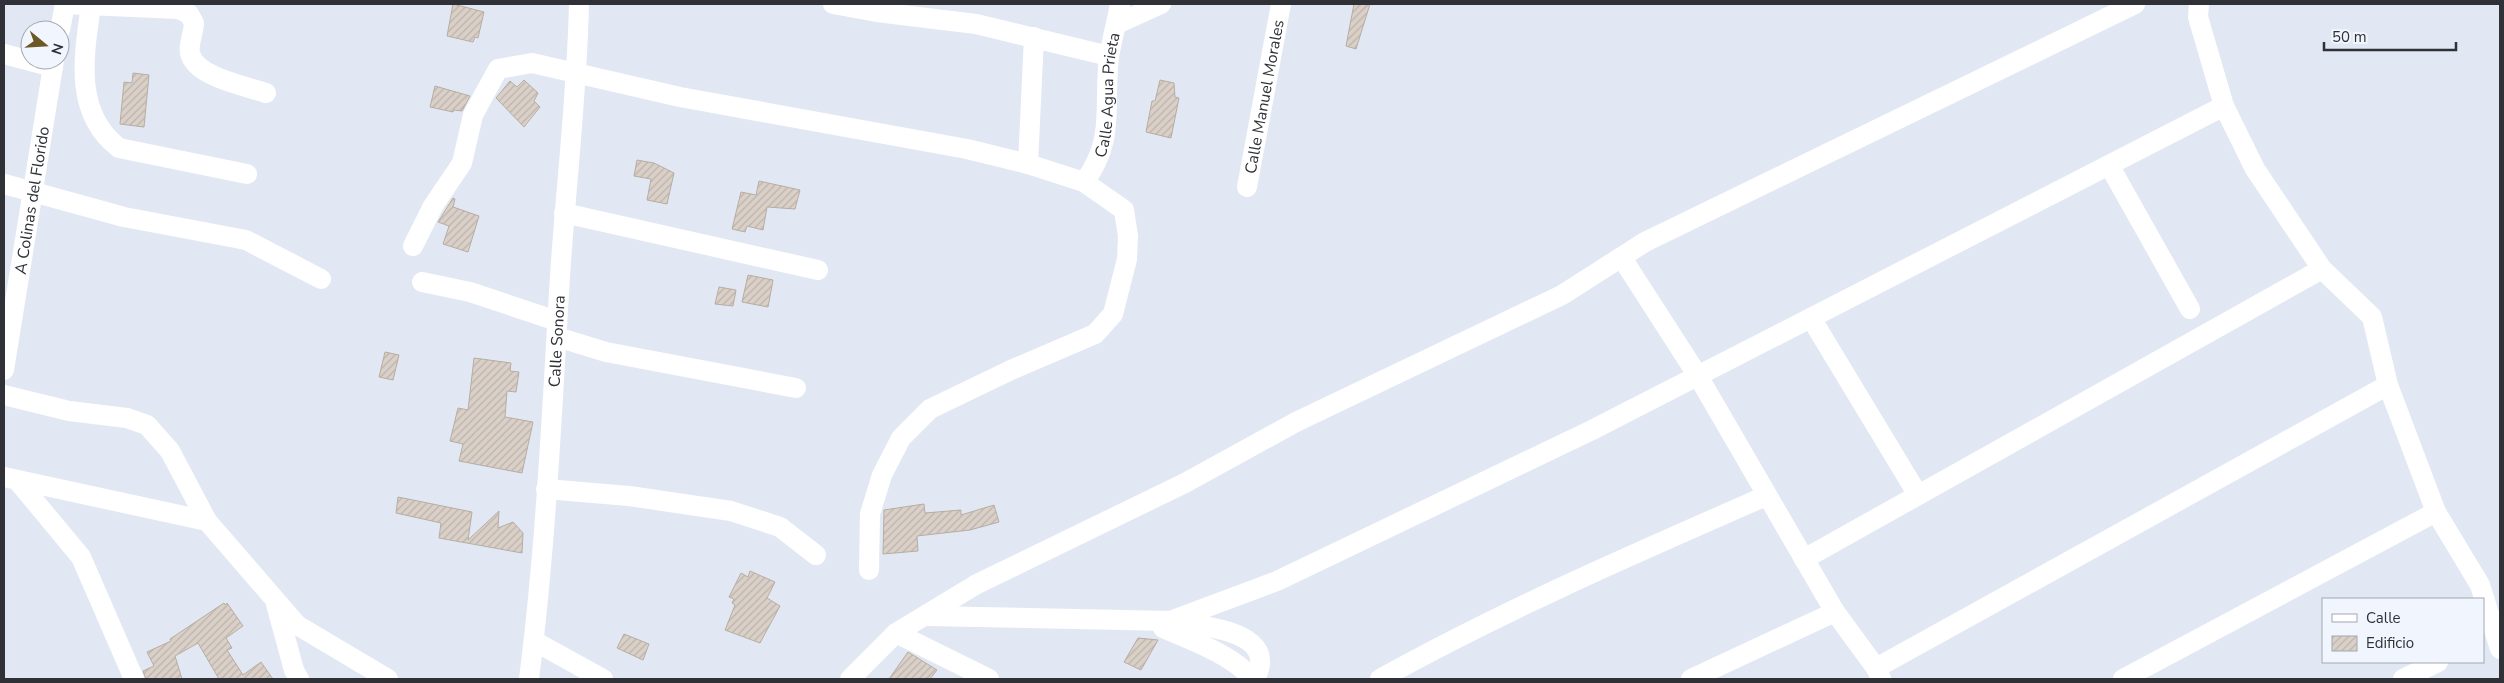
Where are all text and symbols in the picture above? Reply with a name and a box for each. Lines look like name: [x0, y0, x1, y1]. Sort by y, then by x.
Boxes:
street label: Calle Manuel Morales: [1240, 18, 1290, 176]
north arrow: [20, 20, 70, 70]
scale bar: [2324, 20, 2456, 52]
text: 50 m: [2332, 27, 2367, 47]
street label: Calle Agua Prieta: [1089, 31, 1126, 161]
text: N: [46, 41, 68, 57]
street label: A Colinas del Florido: [10, 125, 55, 276]
street label: Calle Sonora: [544, 295, 571, 388]
legend: [2322, 598, 2484, 663]
text: Calle: [2366, 608, 2401, 628]
text: Edificio: [2366, 633, 2414, 653]

